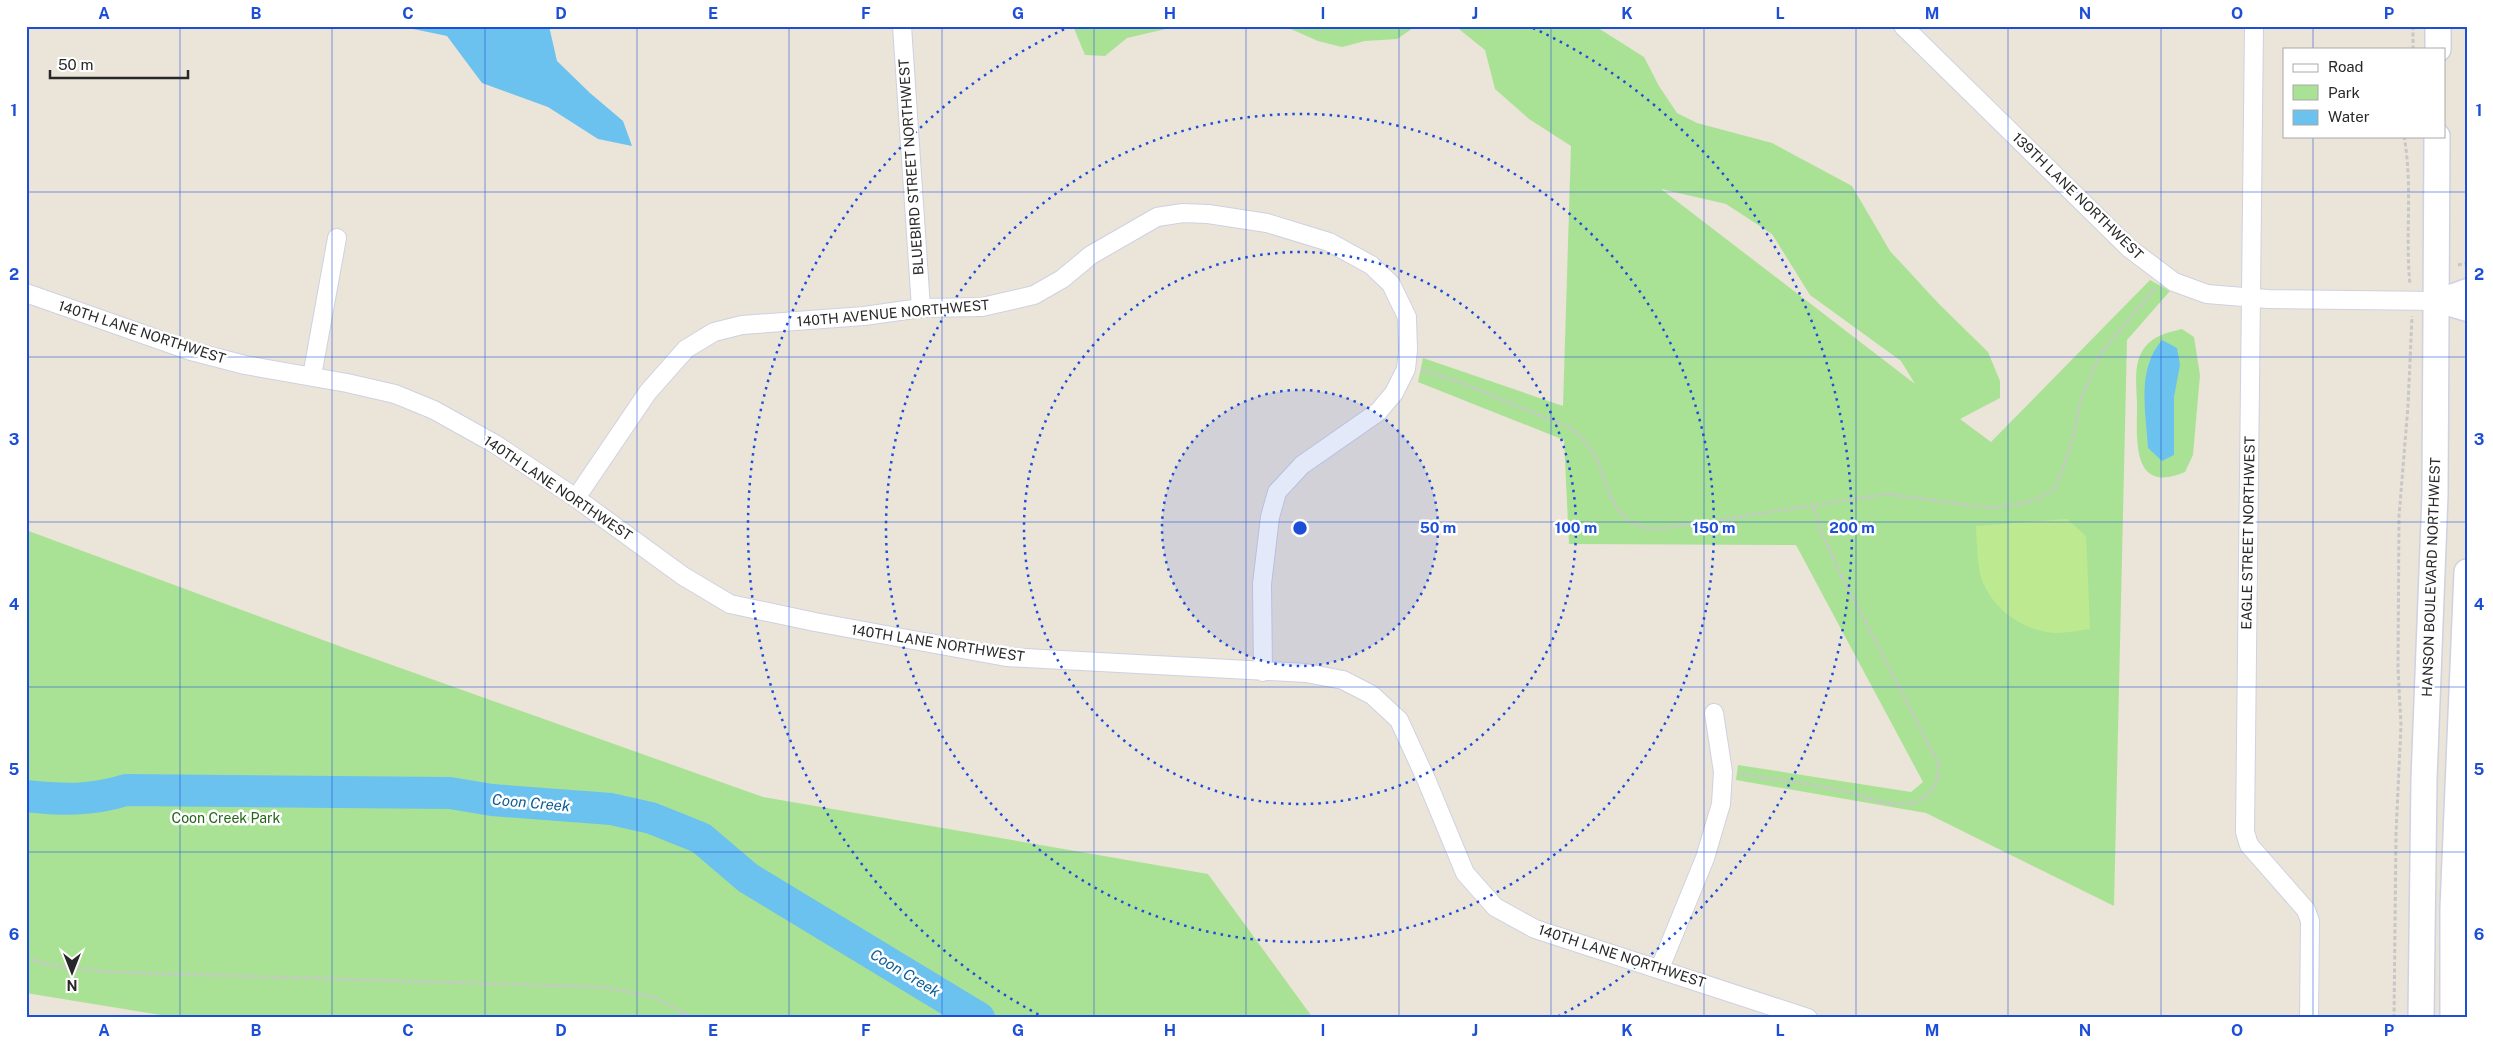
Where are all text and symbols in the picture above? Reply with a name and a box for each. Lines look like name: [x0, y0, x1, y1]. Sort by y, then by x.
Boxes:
text: A: [98, 4, 110, 23]
text: B: [251, 4, 262, 23]
text: C: [402, 4, 414, 23]
text: D: [555, 4, 567, 23]
text: E: [708, 4, 718, 23]
text: F: [861, 4, 871, 23]
text: G: [1012, 4, 1024, 23]
text: H: [1164, 4, 1176, 23]
text: I: [1321, 4, 1325, 23]
text: J: [1472, 4, 1478, 23]
text: K: [1621, 4, 1633, 23]
text: L: [1775, 4, 1785, 23]
text: M: [1925, 4, 1939, 23]
text: N: [2079, 4, 2091, 23]
text: O: [2231, 4, 2243, 23]
text: P: [2384, 4, 2394, 23]
scale bar: [50, 48, 188, 80]
legend: [2283, 48, 2446, 138]
text: 50 m: [58, 56, 93, 73]
street label: BLUEBIRD STREET NORTHWEST: [895, 58, 927, 276]
text: Road: [2328, 58, 2364, 75]
text: Park: [2328, 84, 2360, 101]
text: 1: [11, 101, 17, 120]
text: 1: [2476, 101, 2482, 120]
text: Water: [2328, 108, 2370, 125]
street label: 139TH LANE NORTHWEST: [2009, 129, 2147, 263]
text: 2: [9, 265, 19, 284]
text: 2: [2474, 265, 2484, 284]
street label: 140TH LANE NORTHWEST: [56, 297, 228, 367]
street label: 140TH AVENUE NORTHWEST: [796, 297, 990, 329]
text: 3: [9, 430, 19, 449]
text: 3: [2474, 430, 2484, 449]
street label: 140TH LANE NORTHWEST: [481, 432, 635, 544]
street label: EAGLE STREET NORTHWEST: [2238, 436, 2258, 630]
street label: HANSON BOULEVARD NORTHWEST: [2419, 457, 2443, 697]
centre of rings: [1291, 519, 1309, 537]
text: 50 m: [1420, 519, 1456, 536]
text: 100 m: [1555, 519, 1597, 536]
text: 150 m: [1692, 519, 1736, 536]
text: 200 m: [1829, 519, 1875, 536]
text: 4: [9, 595, 20, 614]
text: 4: [2474, 595, 2485, 614]
street label: 140TH LANE NORTHWEST: [850, 621, 1026, 665]
text: 5: [9, 760, 20, 779]
text: 5: [2474, 760, 2485, 779]
water label: Coon Creek: [491, 791, 572, 814]
park label: Coon Creek Park: [172, 810, 281, 826]
street label: 140TH LANE NORTHWEST: [1536, 921, 1708, 991]
text: 6: [9, 925, 19, 944]
text: 6: [2474, 925, 2484, 944]
water label: Coon Creek: [867, 945, 944, 1000]
north arrow: [48, 946, 98, 996]
text: N: [67, 977, 77, 993]
text: A: [98, 1021, 110, 1040]
text: B: [251, 1021, 262, 1040]
text: C: [402, 1021, 414, 1040]
text: D: [555, 1021, 567, 1040]
text: E: [708, 1021, 718, 1040]
text: F: [861, 1021, 871, 1040]
text: G: [1012, 1021, 1024, 1040]
text: H: [1164, 1021, 1176, 1040]
text: I: [1321, 1021, 1325, 1040]
text: J: [1472, 1021, 1478, 1040]
text: K: [1621, 1021, 1633, 1040]
text: L: [1775, 1021, 1785, 1040]
text: M: [1925, 1021, 1939, 1040]
text: N: [2079, 1021, 2091, 1040]
text: O: [2231, 1021, 2243, 1040]
text: P: [2384, 1021, 2394, 1040]

